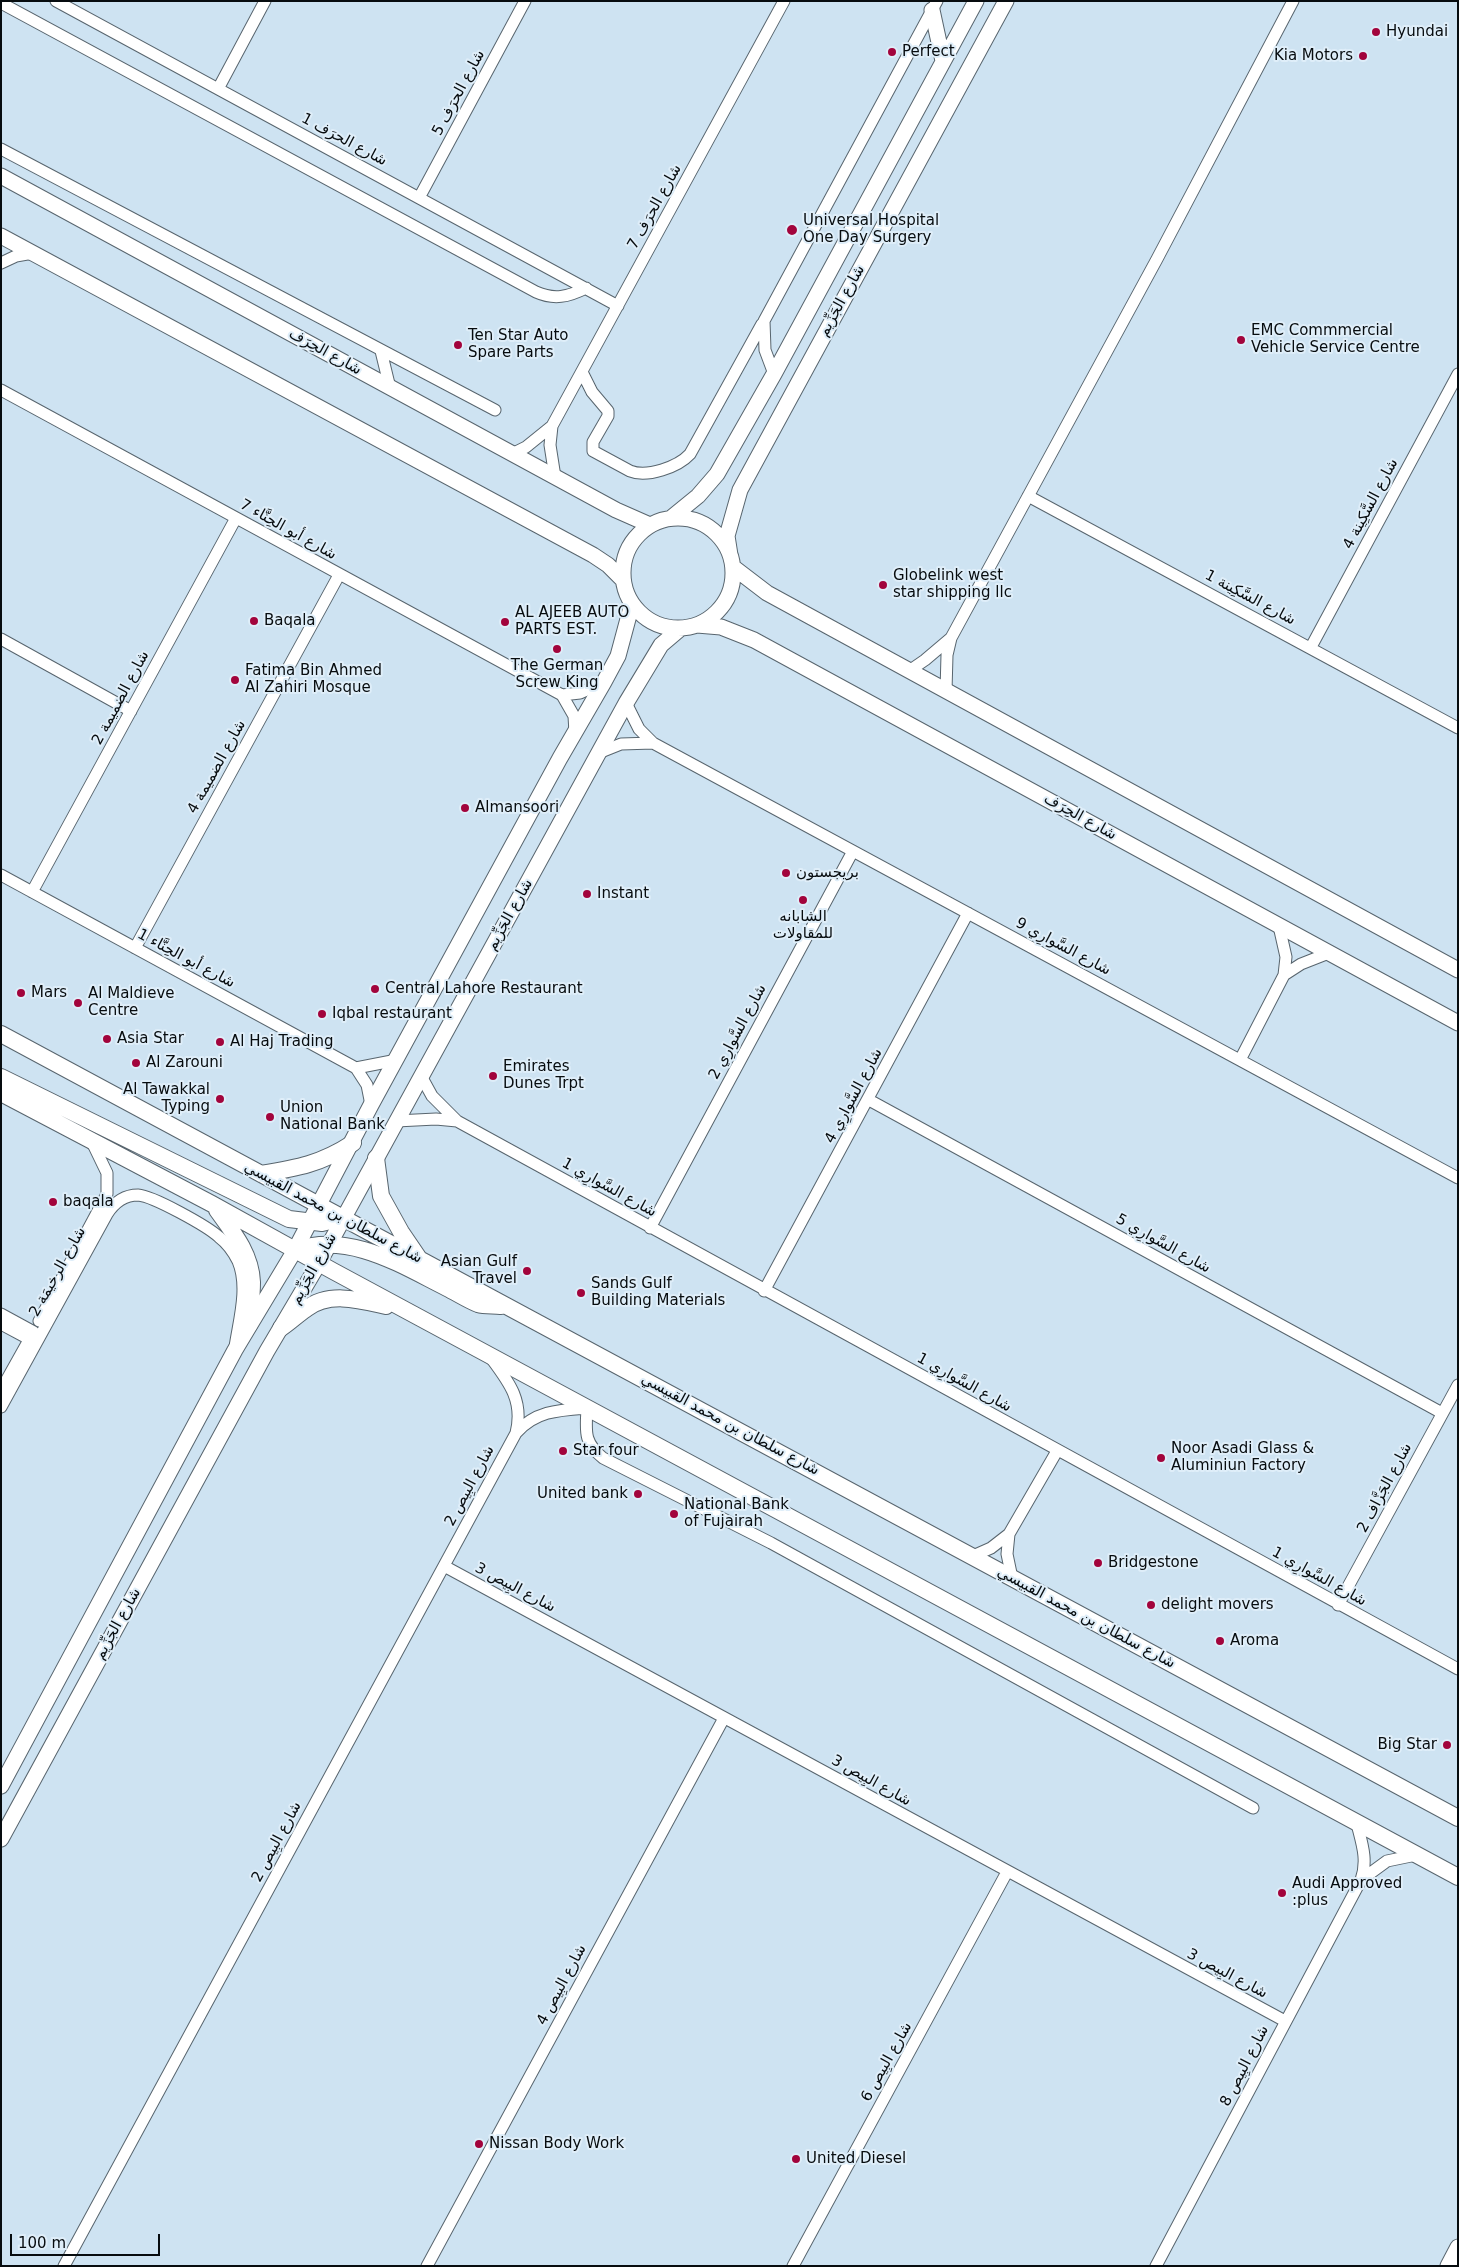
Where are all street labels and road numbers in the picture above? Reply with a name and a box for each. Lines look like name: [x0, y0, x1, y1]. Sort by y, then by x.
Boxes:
street label: شارع الحرَف 5: [429, 47, 489, 139]
street label: شارع الحرَف 1: [298, 110, 390, 170]
street label: شارع الحرَف 7: [624, 161, 686, 253]
street label: شارع الجَزِّيم: [815, 262, 869, 340]
street label: شارع الحِرَف: [286, 325, 364, 379]
street label: شارع السَّكِينة 4: [1340, 456, 1402, 552]
street label: شارع أبو الحِنَّاء 7: [236, 496, 340, 564]
street label: شارع السَّكِينة 1: [1202, 567, 1298, 629]
street label: شارع الضميمة 2: [89, 648, 153, 748]
street label: شارع الضميمة 4: [184, 717, 250, 817]
street label: شارع الحِرَف: [1041, 790, 1119, 844]
street label: شارع الجَزِّيم: [483, 876, 537, 954]
street label: شارع السَّوارِي 9: [1012, 914, 1114, 980]
street label: شارع أبو الحِنَّاء 1: [134, 926, 238, 992]
street label: شارع السَّوارِي 2: [705, 981, 771, 1083]
street label: شارع السَّوارِي 4: [821, 1045, 887, 1147]
street label: شارع السَّوارِي 1: [559, 1155, 659, 1221]
street label: شارع سلطان بن محمد القبيسي: [241, 1158, 425, 1268]
street label: شارع السَّوارِي 5: [1113, 1211, 1213, 1277]
street label: شارع الرخيمَة 2: [26, 1224, 90, 1320]
street label: شارع الجَزِّيم: [287, 1230, 341, 1308]
street label: شارع السَّوارِي 1: [914, 1350, 1014, 1416]
street label: شارع سلطان بن محمد القبيسي: [638, 1370, 822, 1480]
street label: شارع الجَزَّاف 2: [1354, 1440, 1416, 1536]
street label: شارع البِيص 2: [441, 1443, 499, 1529]
street label: شارع السَّوارِي 1: [1269, 1544, 1369, 1610]
street label: شارع البِيص 3: [472, 1559, 558, 1617]
street label: شارع سلطان بن محمد القبيسي: [994, 1563, 1178, 1673]
street label: شارع الجَزِّيم: [91, 1585, 145, 1663]
street label: شارع البِيص 3: [828, 1752, 914, 1810]
street label: شارع البِيص 2: [248, 1799, 306, 1885]
street label: شارع البِيص 4: [533, 1942, 591, 2028]
street label: شارع البِيص 3: [1184, 1945, 1270, 2003]
street label: شارع البِيص 6: [858, 2019, 916, 2105]
street label: شارع البِيص 8: [1217, 2022, 1273, 2110]

